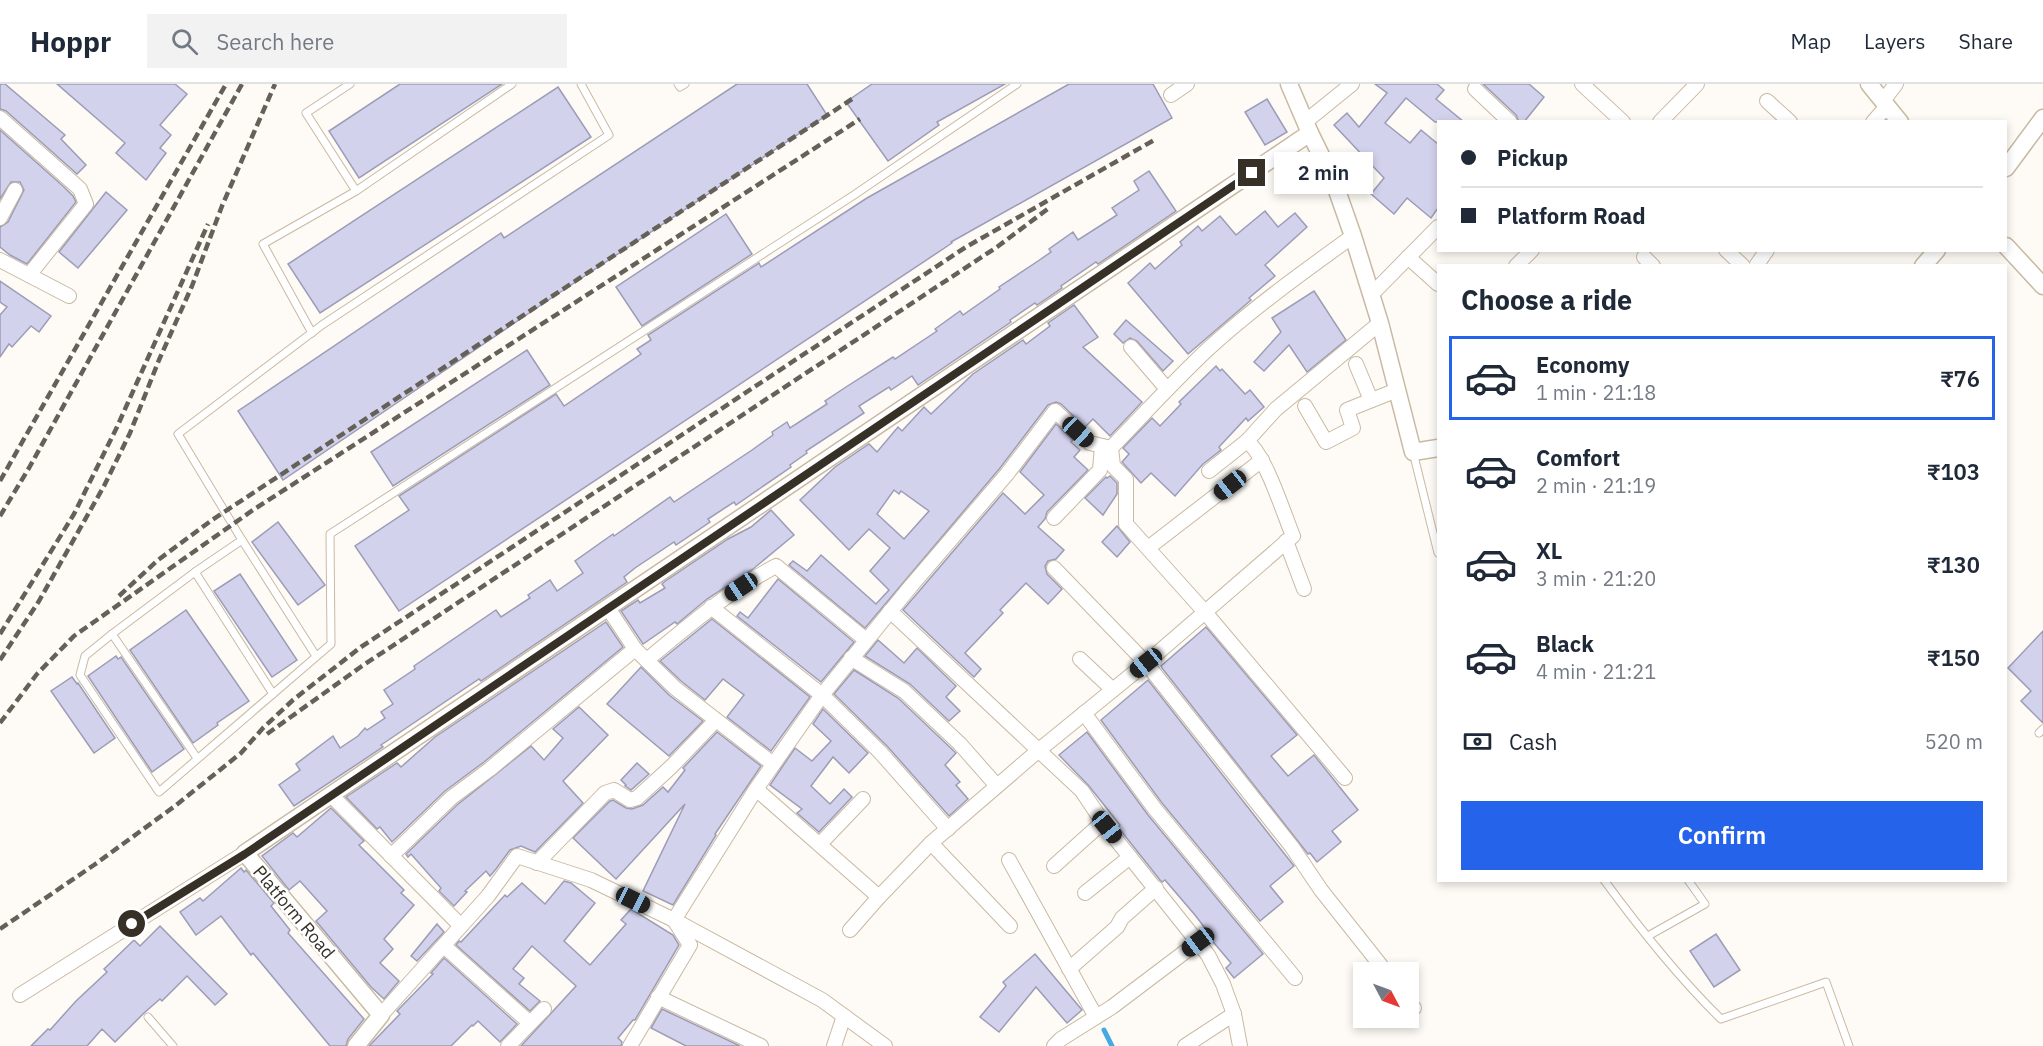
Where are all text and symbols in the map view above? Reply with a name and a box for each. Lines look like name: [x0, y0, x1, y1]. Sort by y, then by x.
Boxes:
search box: [147, 14, 567, 68]
text: Hoppr: [30, 23, 111, 60]
icon: search: [168, 25, 201, 58]
text: Search here: [216, 27, 334, 56]
text: Map: [1791, 27, 1831, 55]
text: Layers: [1864, 27, 1926, 55]
text: Share: [1959, 27, 2013, 55]
text: Pickup: [1497, 143, 1568, 172]
callout: 2 min: [1273, 152, 1372, 194]
route end: [1238, 159, 1265, 186]
text: 2 min: [1298, 159, 1349, 186]
text: Platform Road: [1497, 201, 1646, 230]
text: Choose a ride: [1461, 282, 1632, 317]
text: Economy: [1536, 350, 1630, 379]
icon: car: [1464, 351, 1518, 405]
text: ₹76: [1940, 364, 1980, 393]
text: 1 min · 21:18: [1536, 379, 1656, 406]
car: [1059, 413, 1097, 451]
text: Comfort: [1536, 443, 1620, 472]
icon: car: [1464, 444, 1518, 498]
text: ₹103: [1927, 457, 1980, 486]
car: [1210, 467, 1250, 503]
text: 2 min · 21:19: [1536, 472, 1656, 499]
text: XL: [1536, 536, 1562, 565]
icon: car: [1464, 537, 1518, 591]
text: ₹130: [1927, 550, 1980, 579]
text: 3 min · 21:20: [1536, 565, 1656, 592]
car: [721, 569, 761, 605]
text: Black: [1536, 629, 1594, 658]
icon: car: [1464, 630, 1518, 684]
text: ₹150: [1927, 643, 1980, 672]
car: [1126, 645, 1166, 681]
text: 4 min · 21:21: [1536, 658, 1656, 685]
icon: cash: [1461, 725, 1494, 758]
text: Cash: [1509, 727, 1558, 756]
text: 520 m: [1925, 728, 1983, 755]
button: Confirm: [1461, 801, 1983, 870]
car: [1089, 807, 1125, 847]
street label: Platform Road: [248, 860, 340, 964]
car: [613, 884, 653, 916]
route start: [118, 910, 145, 937]
car: [1178, 924, 1218, 960]
north arrow: [1353, 962, 1419, 1028]
map controls: [1353, 962, 1419, 1028]

